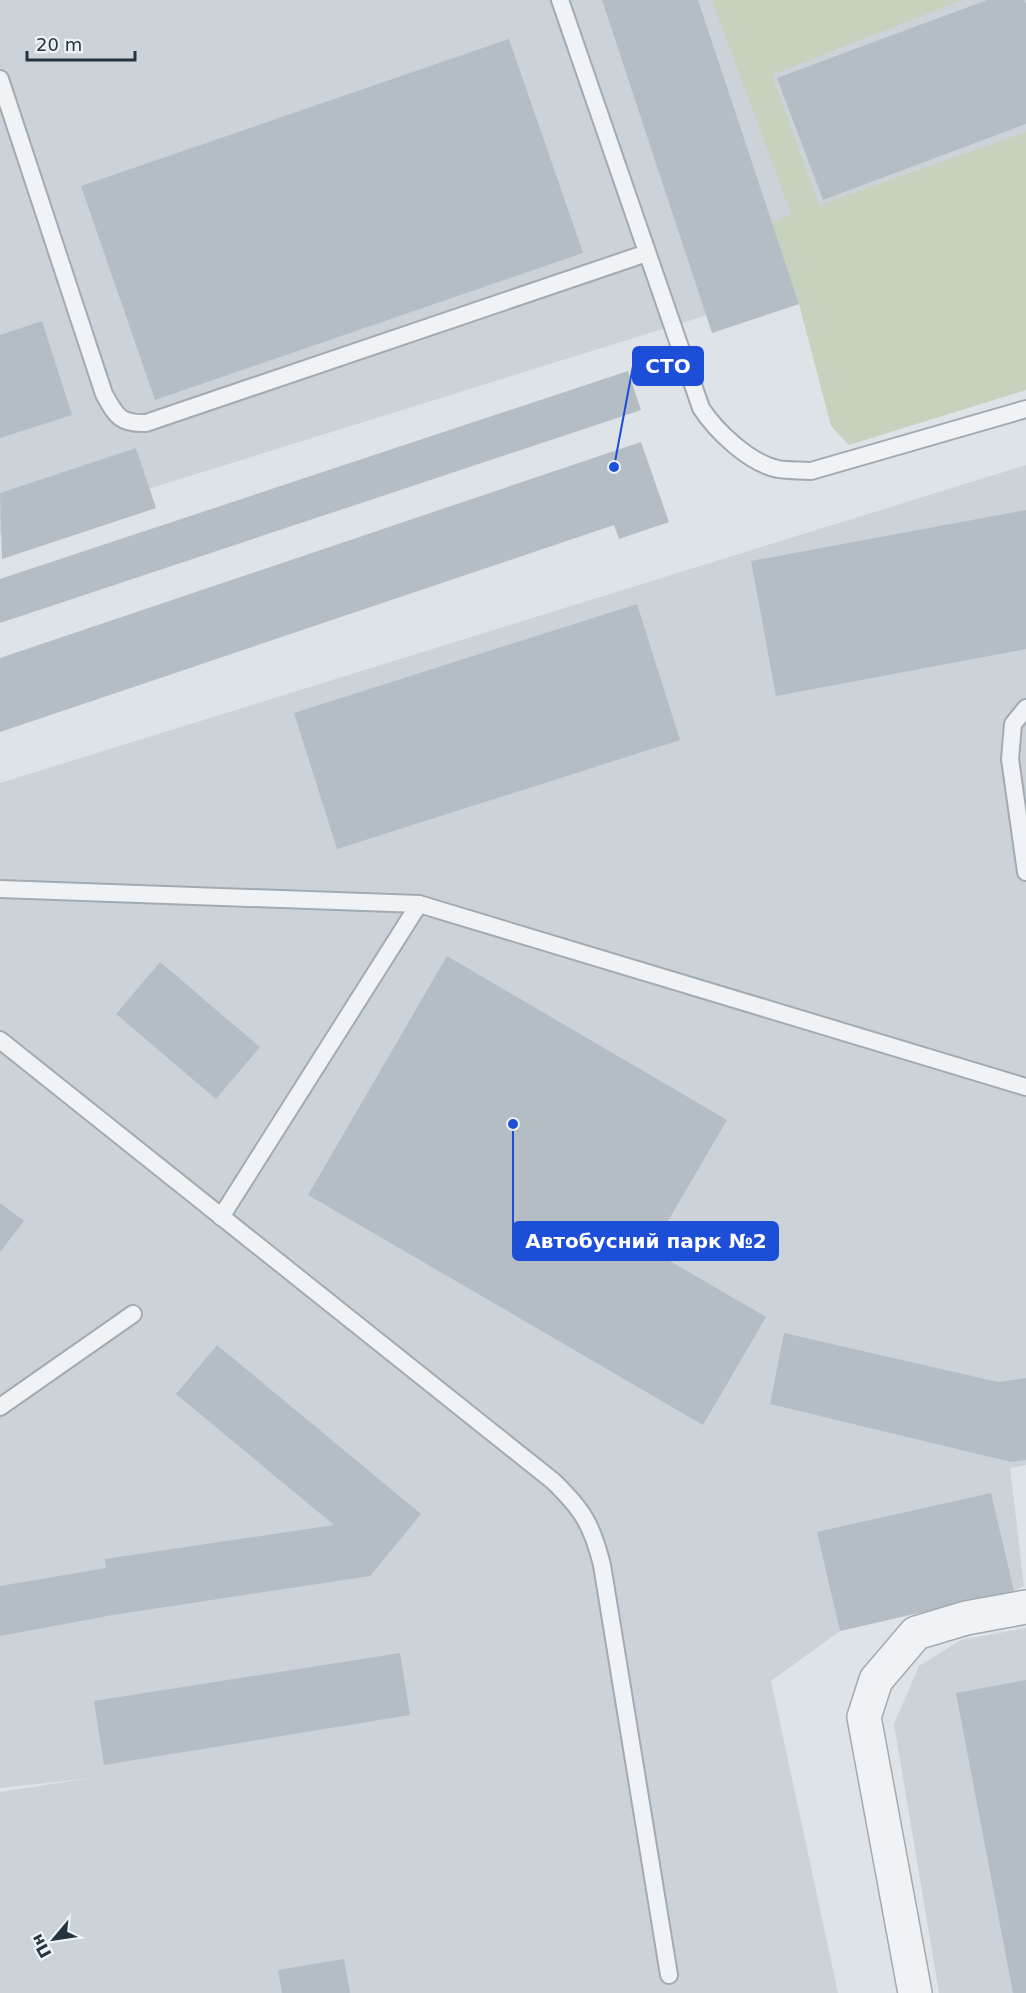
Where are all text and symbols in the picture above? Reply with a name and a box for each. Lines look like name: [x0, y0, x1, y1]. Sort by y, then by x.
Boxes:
scale bar: [27, 24, 135, 62]
text: 20 m: [36, 34, 82, 55]
callout: СТО: [633, 347, 703, 385]
text: СТО: [645, 354, 691, 378]
callout: Автобусний парк №2: [513, 1222, 778, 1260]
text: Автобусний парк №2: [525, 1229, 767, 1253]
north arrow: [24, 1909, 84, 1969]
text: Пн: [27, 1931, 56, 1961]

